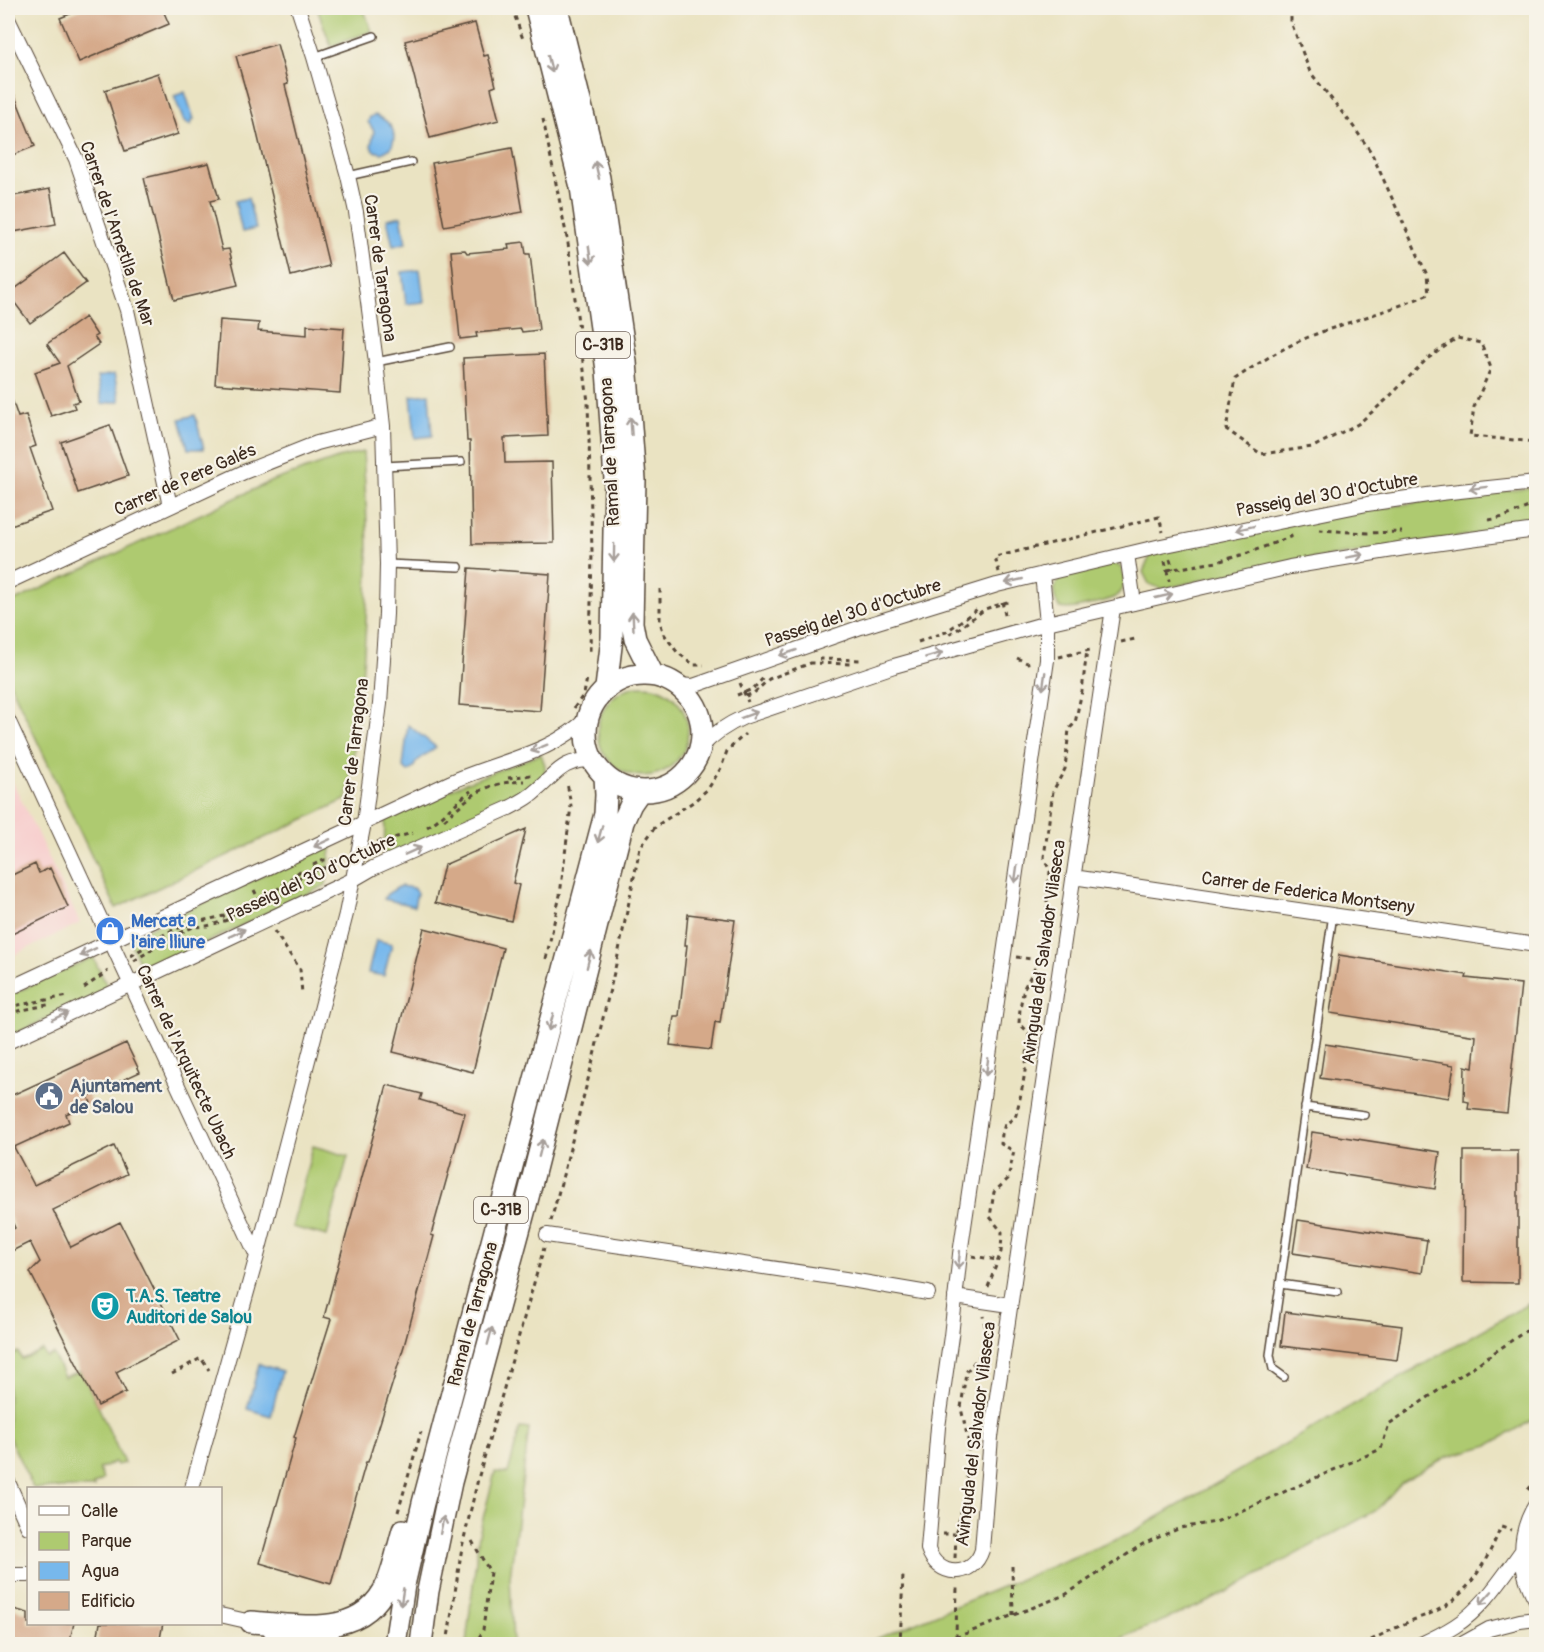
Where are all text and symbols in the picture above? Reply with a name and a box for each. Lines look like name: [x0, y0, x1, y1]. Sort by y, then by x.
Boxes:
one-way arrow: [545, 54, 557, 73]
street label: Carrer de l'Ametlla de Mar: [74, 138, 160, 330]
one-way arrow: [591, 161, 602, 181]
street label: Carrer de Tarragona: [358, 193, 402, 343]
one-way arrow: [585, 245, 596, 264]
road number: C-31B: [576, 332, 630, 358]
street label: Ramal de Tarragona: [595, 377, 625, 527]
one-way arrow: [625, 417, 636, 437]
street label: Carrer de Pere Galés: [111, 438, 259, 522]
street label: Passeig del 30 d'Octubre: [1234, 468, 1420, 522]
one-way arrow: [1469, 483, 1489, 494]
one-way arrow: [1235, 523, 1255, 534]
one-way arrow: [608, 543, 620, 563]
one-way arrow: [1344, 550, 1364, 561]
street label: Passeig del 30 d'Octubre: [762, 574, 944, 652]
one-way arrow: [1004, 575, 1023, 587]
one-way arrow: [1154, 589, 1173, 601]
one-way arrow: [628, 611, 639, 631]
one-way arrow: [779, 649, 798, 660]
one-way arrow: [924, 649, 943, 660]
one-way arrow: [1039, 671, 1050, 691]
street label: Carrer de Tarragona: [334, 677, 374, 827]
one-way arrow: [739, 709, 758, 720]
one-way arrow: [531, 743, 549, 754]
one-way arrow: [594, 824, 606, 843]
street label: Passeig del 30 d'Octubre: [223, 829, 399, 927]
one-way arrow: [314, 837, 332, 849]
street label: Avinguda del Salvador Vilaseca: [1017, 838, 1071, 1066]
one-way arrow: [404, 844, 422, 856]
one-way arrow: [1010, 864, 1021, 884]
street label: Carrer de Federica Montseny: [1200, 867, 1416, 919]
place label: Mercat a l'aire lliure: [131, 910, 206, 954]
shop icon: Mercat a l'aire lliure: [94, 915, 126, 947]
one-way arrow: [227, 927, 245, 939]
one-way arrow: [80, 946, 98, 958]
one-way arrow: [583, 950, 595, 969]
street label: Carrer de l'Arquitecte Ubach: [131, 961, 241, 1163]
one-way arrow: [51, 1010, 69, 1022]
one-way arrow: [544, 1012, 556, 1031]
one-way arrow: [982, 1057, 993, 1076]
place label: Ajuntament de Salou: [70, 1075, 163, 1119]
public building icon: Ajuntament de Salou: [33, 1080, 65, 1112]
one-way arrow: [535, 1139, 547, 1158]
road number: C-31B: [474, 1197, 528, 1223]
street label: Ramal de Tarragona: [443, 1239, 503, 1389]
one-way arrow: [953, 1250, 964, 1269]
place label: T.A.S. Teatre Auditori de Salou: [125, 1285, 252, 1329]
theatre icon: T.A.S. Teatre Auditori de Salou: [89, 1290, 121, 1322]
street label: Avinguda del Salvador Vilaseca: [951, 1320, 1001, 1548]
one-way arrow: [485, 1327, 497, 1346]
legend: [27, 1487, 222, 1625]
text: Calle: [81, 1500, 118, 1523]
one-way arrow: [436, 1516, 448, 1535]
text: Parque: [81, 1530, 131, 1553]
text: Agua: [81, 1560, 119, 1583]
one-way arrow: [396, 1587, 407, 1607]
text: Edificio: [81, 1590, 135, 1613]
one-way arrow: [1478, 1590, 1493, 1605]

